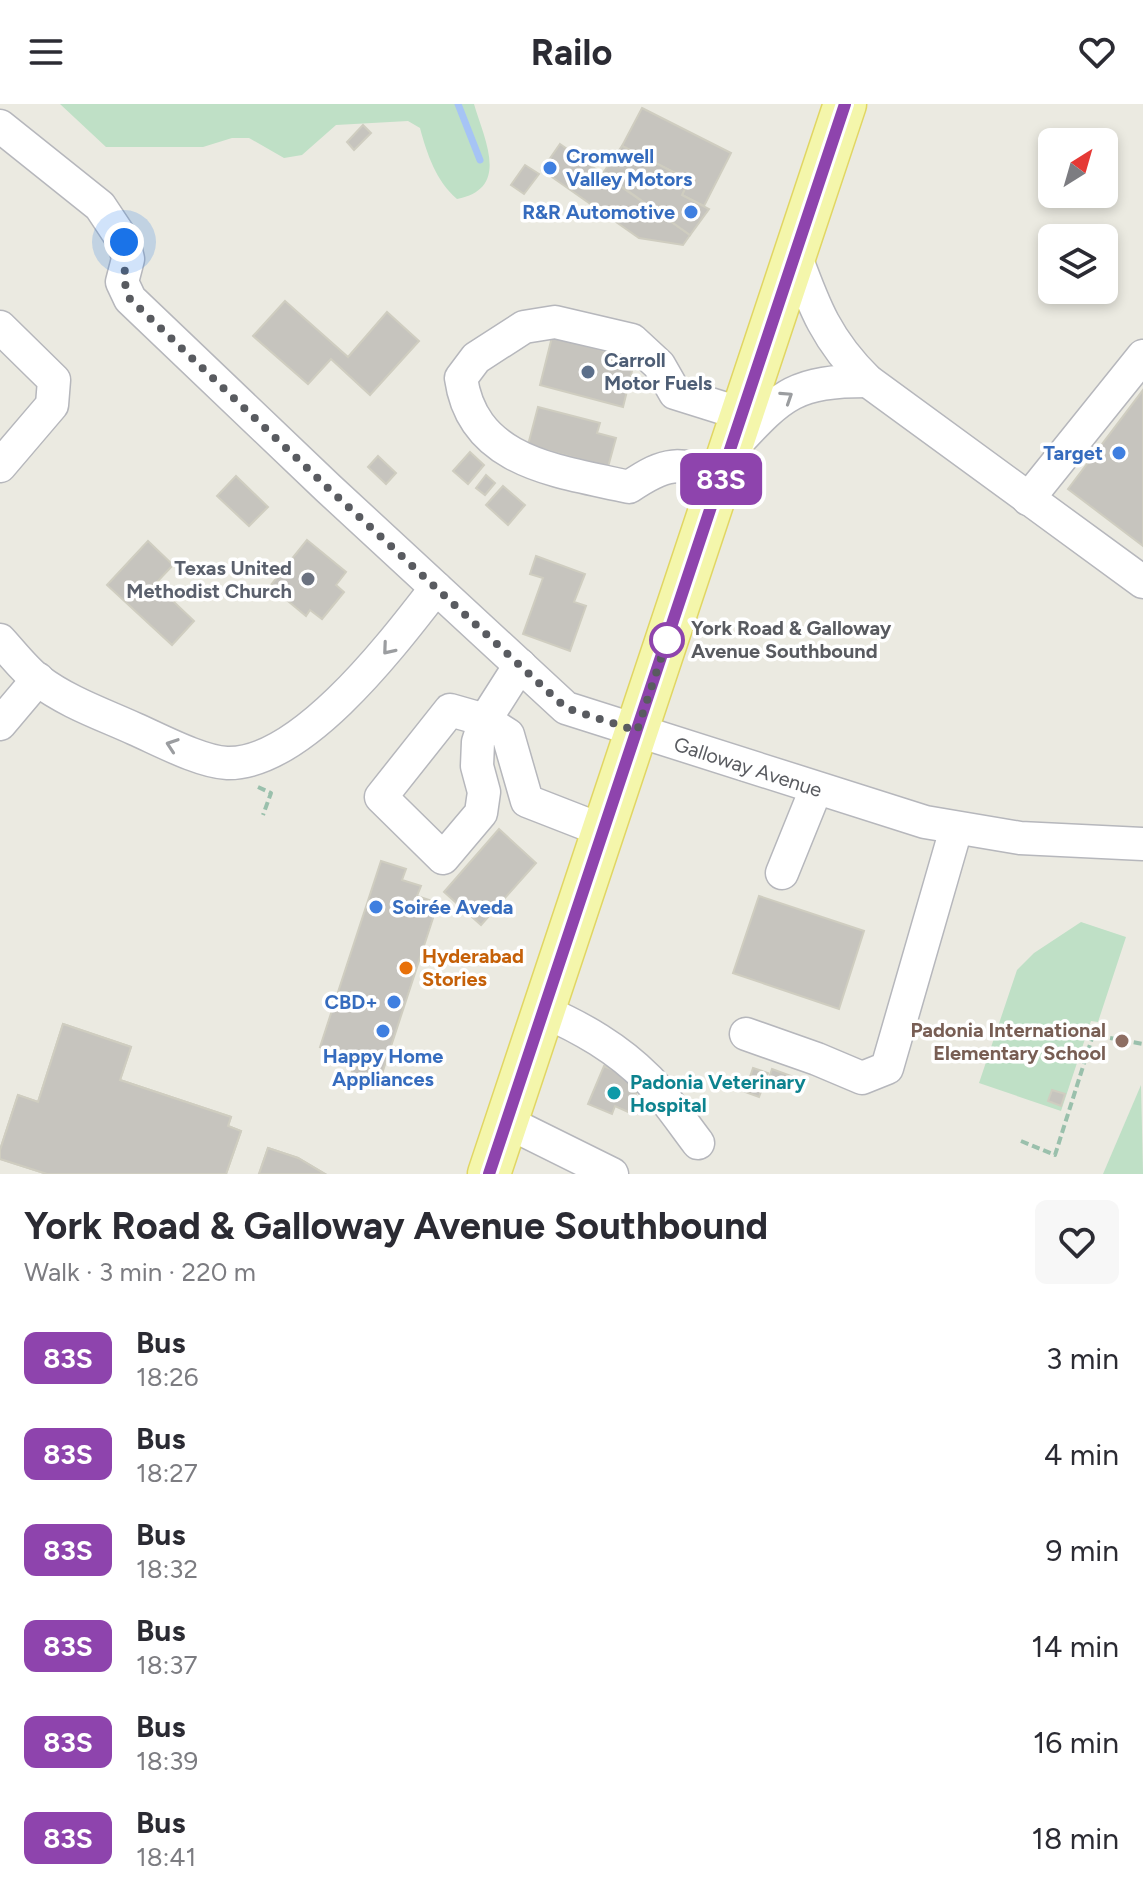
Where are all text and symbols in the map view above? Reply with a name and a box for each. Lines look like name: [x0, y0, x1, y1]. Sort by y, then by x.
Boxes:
icon: menu: [24, 30, 68, 74]
icon: heart: [1075, 30, 1119, 74]
text: Railo: [531, 31, 612, 74]
north arrow: [1038, 128, 1118, 208]
map controls: [1038, 128, 1118, 304]
place label: Cromwell Valley Motors: [566, 144, 692, 191]
marker: Cromwell Valley Motors: [541, 159, 559, 177]
place label: R&R Automotive: [522, 200, 675, 224]
marker: R&R Automotive: [682, 203, 700, 221]
your location: [104, 222, 144, 262]
button: layers: [1038, 224, 1118, 304]
place label: Carroll Motor Fuels: [604, 348, 712, 395]
marker: Carroll Motor Fuels: [579, 363, 597, 381]
one-way arrow: [778, 392, 792, 407]
place label: Target: [1043, 441, 1103, 465]
marker: Target: [1110, 444, 1128, 462]
line badge: 83S: [675, 453, 767, 505]
text: 83S: [696, 462, 746, 496]
place label: Texas United Methodist Church: [126, 556, 292, 603]
marker: Texas United Methodist Church: [299, 570, 317, 588]
place label: York Road & Galloway Avenue Southbound: [691, 616, 892, 663]
marker: York Road & Galloway Avenue Southbound: [650, 623, 684, 657]
one-way arrow: [383, 640, 398, 655]
street label: Galloway Avenue: [671, 732, 825, 802]
one-way arrow: [166, 738, 180, 755]
place label: Soirée Aveda: [392, 895, 513, 919]
marker: Soirée Aveda: [367, 898, 385, 916]
place label: Hyderabad Stories: [422, 944, 524, 991]
marker: Hyderabad Stories: [397, 959, 415, 977]
place label: CBD+: [325, 990, 378, 1014]
marker: CBD+: [385, 993, 403, 1011]
place label: Padonia International Elementary School: [910, 1018, 1106, 1065]
marker: Happy Home Appliances: [374, 1022, 392, 1040]
marker: Padonia International Elementary School: [1113, 1032, 1131, 1050]
place label: Happy Home Appliances: [323, 1044, 443, 1091]
place label: Padonia Veterinary Hospital: [630, 1070, 806, 1117]
marker: Padonia Veterinary Hospital: [605, 1084, 623, 1102]
button: heart: [1035, 1200, 1119, 1284]
text: York Road & Galloway Avenue Southbound: [24, 1203, 768, 1249]
text: Walk · 3 min · 220 m: [24, 1256, 256, 1288]
text: Bus: [136, 1324, 185, 1361]
text: 3 min: [1046, 1340, 1119, 1377]
text: 83S: [43, 1341, 93, 1375]
text: 18:26: [136, 1361, 199, 1393]
text: Bus: [136, 1420, 185, 1457]
text: 4 min: [1044, 1436, 1119, 1473]
text: 83S: [43, 1437, 93, 1471]
text: 18:27: [136, 1457, 198, 1489]
text: Bus: [136, 1516, 185, 1553]
text: 9 min: [1045, 1532, 1119, 1569]
text: 83S: [43, 1533, 93, 1567]
text: 18:32: [136, 1553, 198, 1585]
text: Bus: [136, 1612, 185, 1649]
text: 14 min: [1031, 1628, 1119, 1665]
text: 83S: [43, 1629, 93, 1663]
text: 18:37: [136, 1649, 197, 1681]
text: Bus: [136, 1708, 185, 1745]
text: 16 min: [1033, 1724, 1119, 1761]
text: 83S: [43, 1725, 93, 1759]
text: 18:39: [136, 1745, 198, 1777]
text: Bus: [136, 1804, 185, 1841]
text: 18 min: [1032, 1820, 1119, 1857]
text: 83S: [43, 1821, 93, 1855]
text: 18:41: [136, 1841, 196, 1873]

